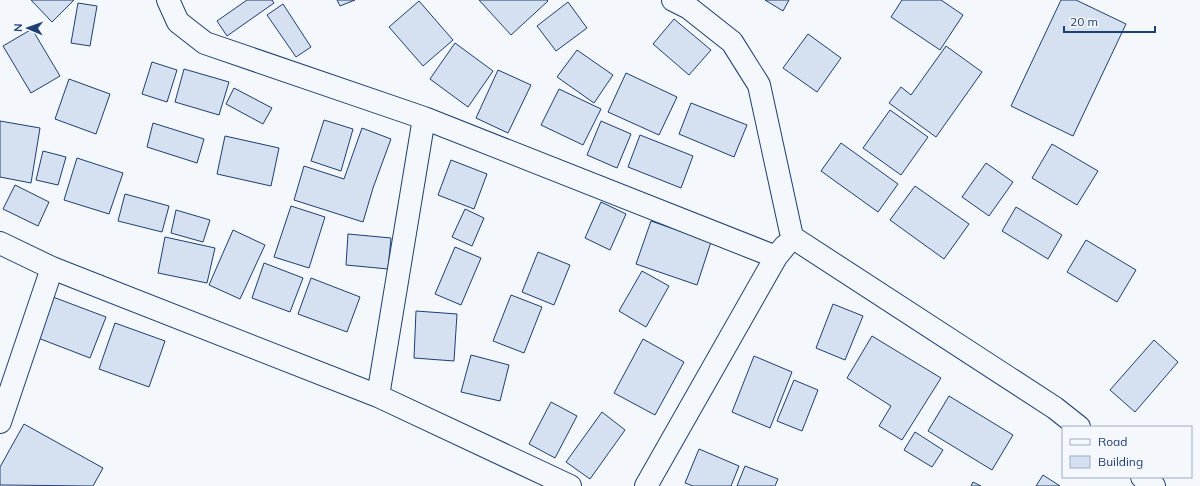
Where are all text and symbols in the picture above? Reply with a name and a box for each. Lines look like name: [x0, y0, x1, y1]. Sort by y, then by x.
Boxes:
north arrow: [8, 8, 48, 48]
scale bar: [1064, 8, 1155, 34]
text: 20 m: [1070, 14, 1098, 29]
text: N: [11, 23, 25, 32]
legend: [1062, 426, 1192, 478]
text: Road: [1098, 434, 1127, 449]
text: Building: [1098, 454, 1143, 469]

